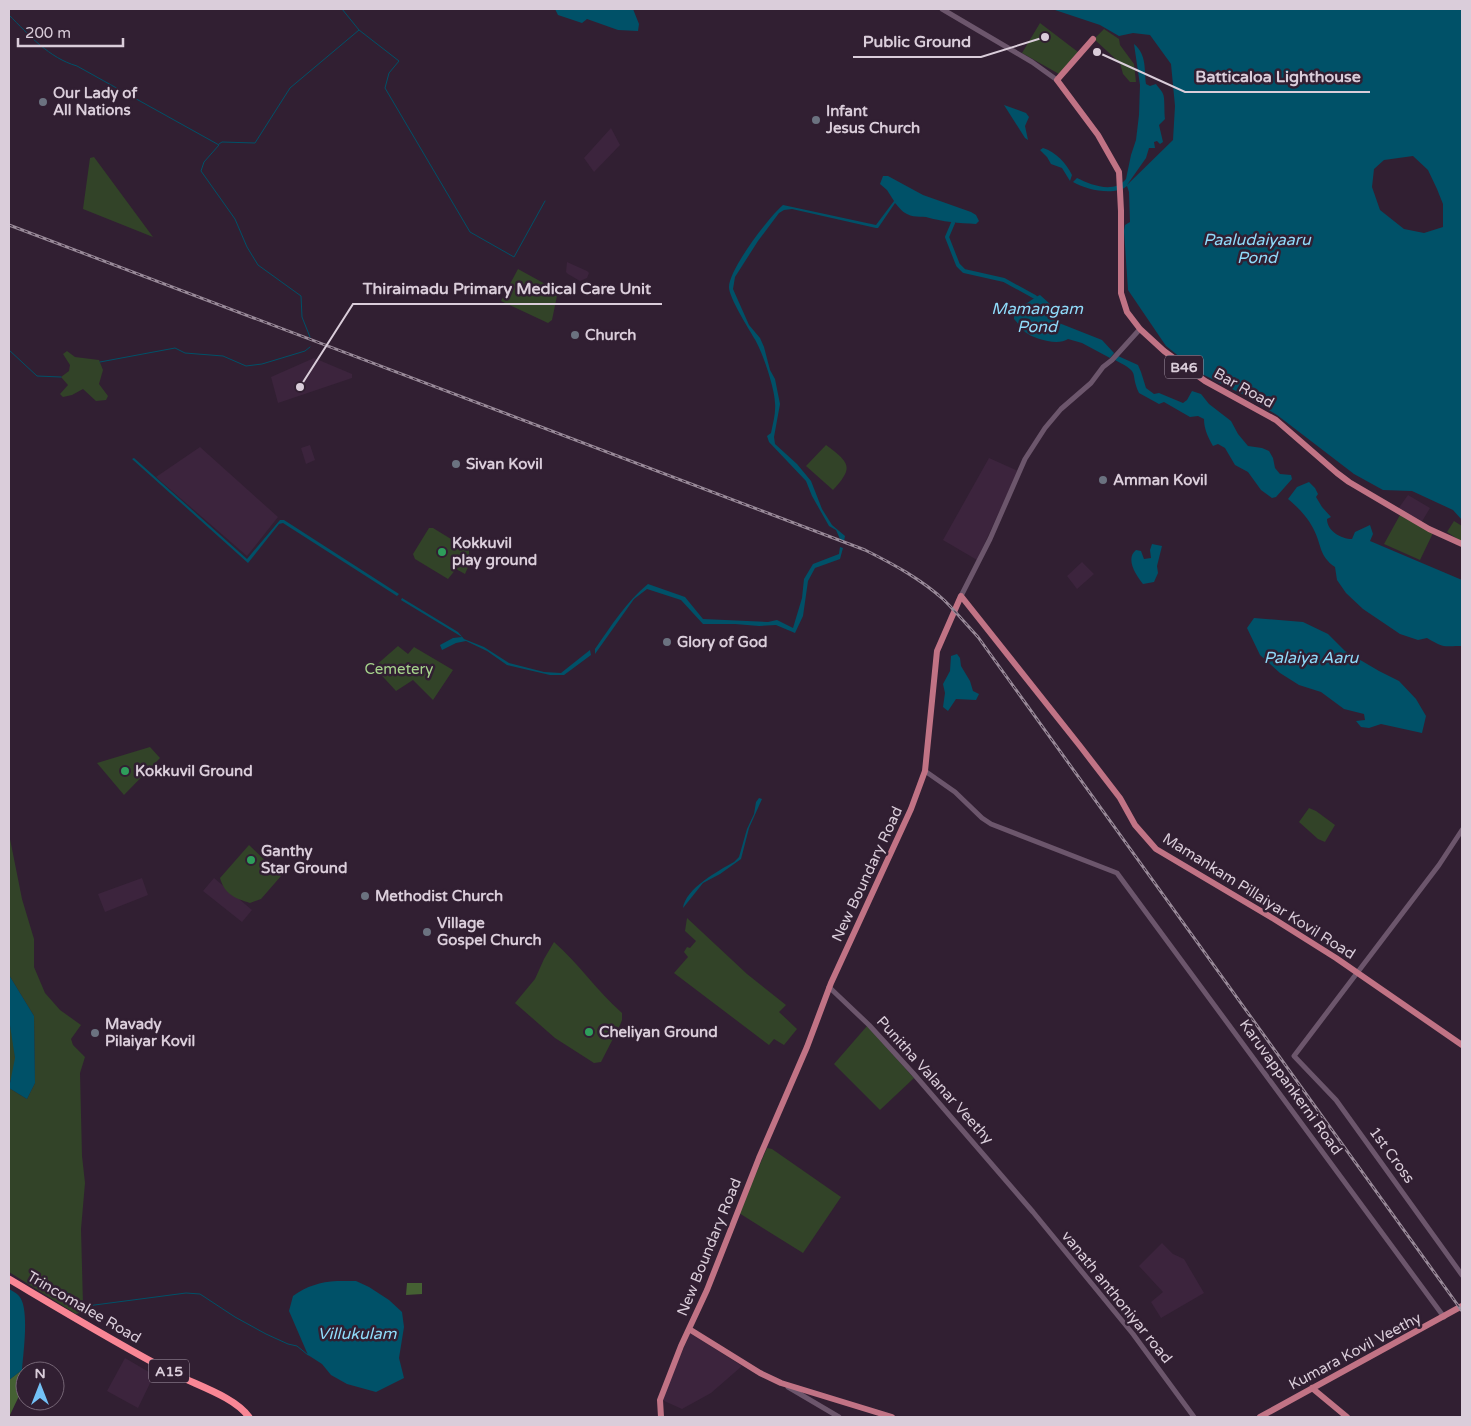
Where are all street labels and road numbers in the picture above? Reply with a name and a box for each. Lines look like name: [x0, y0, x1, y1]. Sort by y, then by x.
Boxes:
road number: B46: [1165, 356, 1203, 378]
street label: Bar Road: [1211, 364, 1277, 412]
street label: New Boundary Road: [828, 804, 906, 944]
street label: Mamankam Pillaiyar Kovil Road: [1159, 829, 1359, 963]
street label: Punitha Valanar Veethy: [873, 1012, 997, 1148]
street label: Karuvappankerni Road: [1236, 1016, 1346, 1158]
street label: 1st Cross: [1365, 1123, 1419, 1187]
street label: New Boundary Road: [673, 1175, 745, 1319]
street label: vanath anthoniyar road: [1058, 1227, 1176, 1367]
street label: Trincomalee Road: [24, 1267, 144, 1347]
street label: Kumara Kovil Veethy: [1286, 1308, 1424, 1394]
road number: A15: [149, 1360, 189, 1382]

